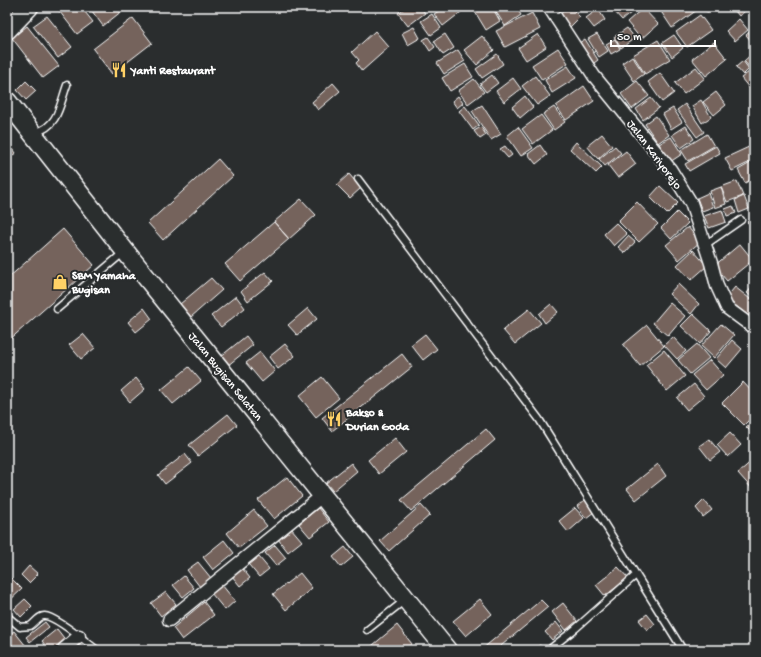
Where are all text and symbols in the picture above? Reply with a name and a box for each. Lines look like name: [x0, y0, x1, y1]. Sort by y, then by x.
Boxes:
scale bar: [611, 22, 715, 48]
text: 50 m: [617, 31, 642, 45]
restaurant icon: Yanti Restaurant: [110, 61, 128, 79]
place label: Yanti Restaurant: [129, 65, 216, 79]
street label: Jalan Kariyorejo: [623, 118, 684, 193]
place label: SBM Yamaha Bugisan: [71, 270, 137, 298]
shop icon: SBM Yamaha Bugisan: [51, 273, 69, 291]
street label: Jalan Bugisan Selatan: [184, 330, 265, 425]
place label: Bakso & Durian Goda: [345, 407, 410, 435]
restaurant icon: Bakso & Durian Goda: [325, 410, 343, 428]

